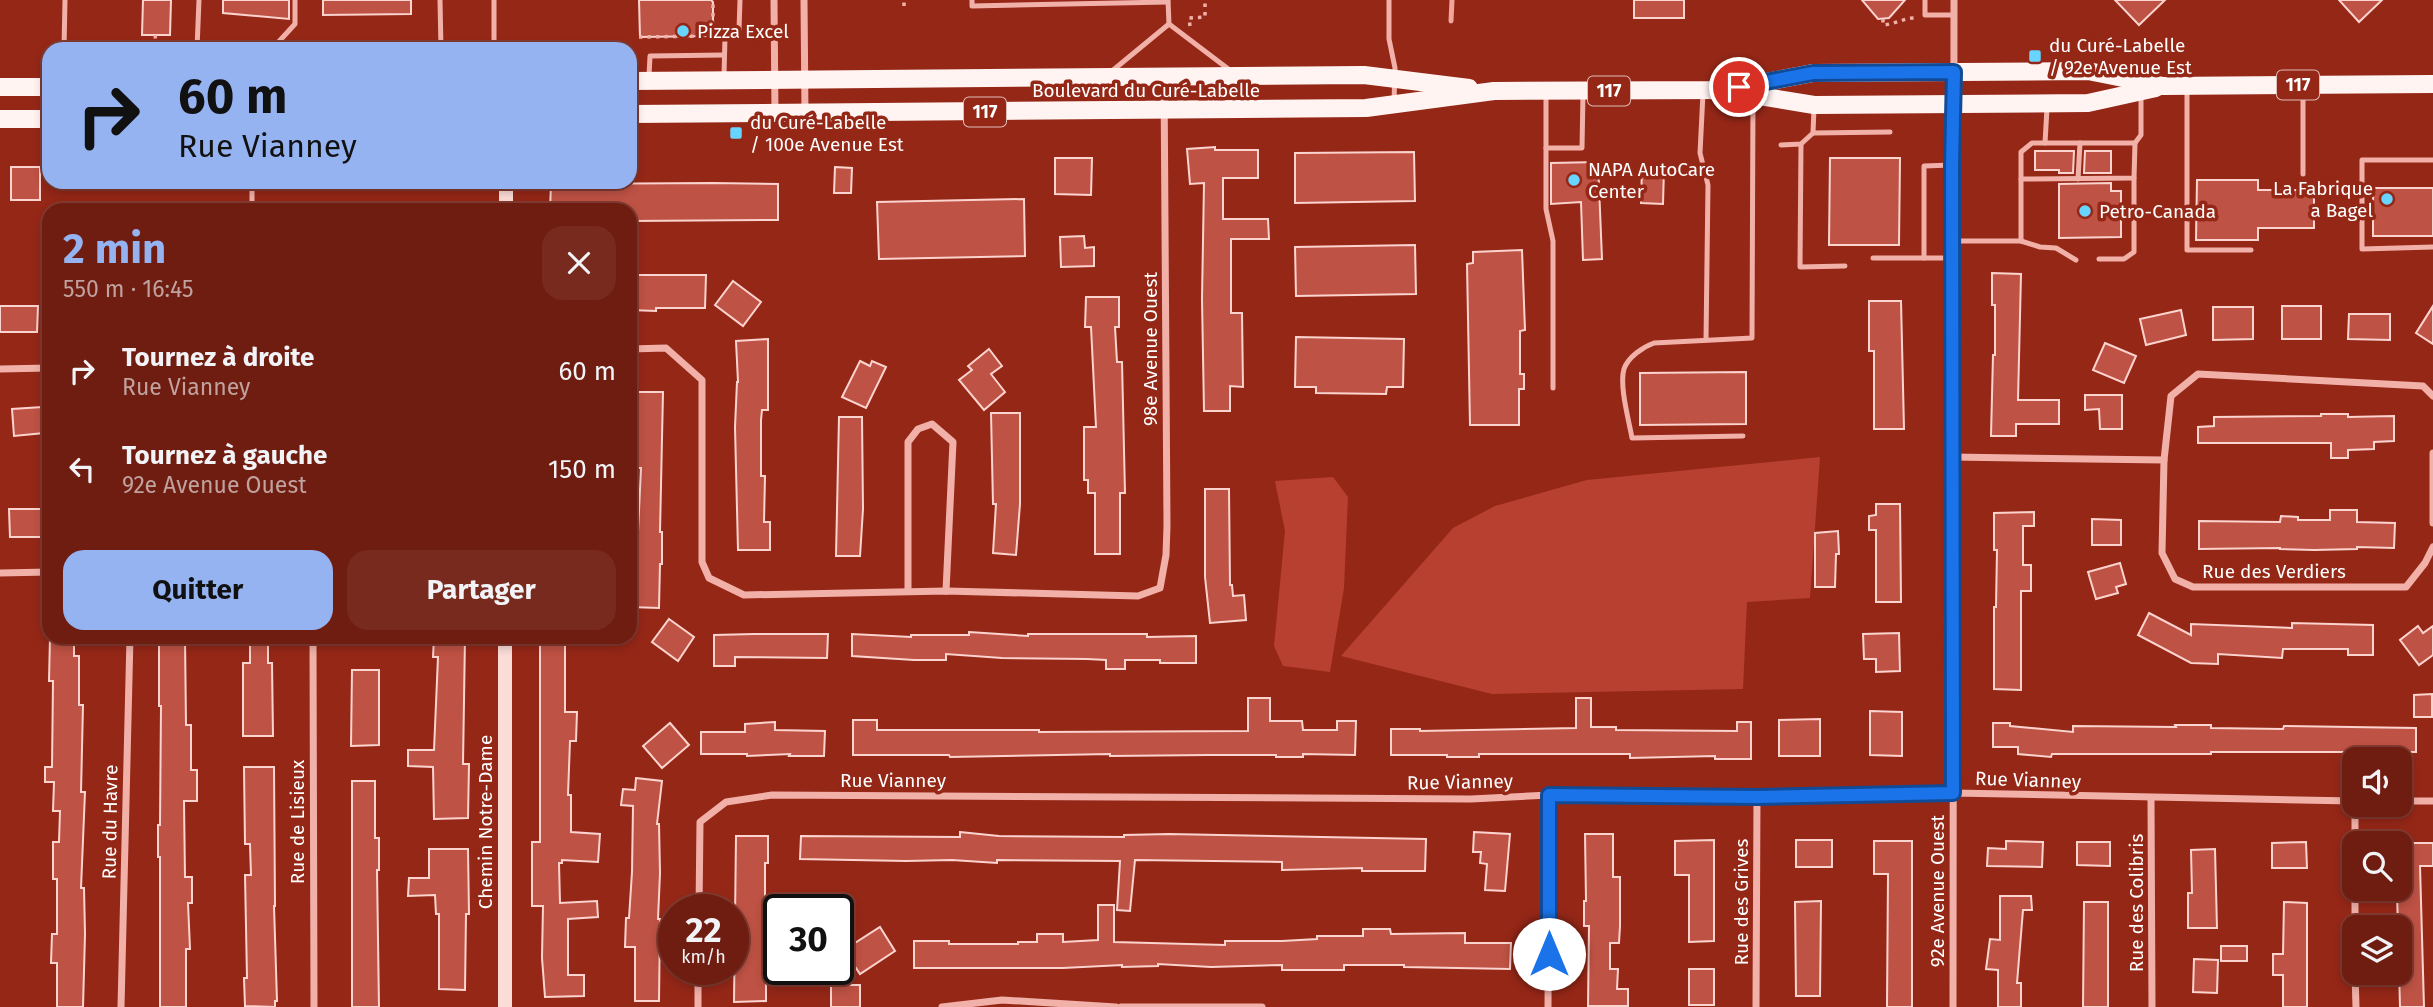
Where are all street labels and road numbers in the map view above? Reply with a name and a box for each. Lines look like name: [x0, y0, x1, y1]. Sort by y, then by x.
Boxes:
road number: 117: [2277, 70, 2319, 100]
road number: 117: [1588, 76, 1630, 106]
street label: Boulevard du Curé-Labelle: [1032, 79, 1260, 102]
road number: 117: [964, 98, 1006, 127]
street label: 98e Avenue Ouest: [1139, 272, 1162, 426]
street label: Rue des Verdiers: [2202, 560, 2346, 583]
street label: Chemin Notre-Dame: [474, 735, 497, 909]
street label: Rue de Lisieux: [286, 759, 309, 884]
street label: Rue du Havre: [97, 764, 123, 880]
street label: Rue Vianney: [1975, 767, 2082, 793]
street label: Rue Vianney: [840, 769, 947, 792]
street label: Rue Vianney: [1407, 770, 1514, 794]
street label: 92e Avenue Ouest: [1926, 815, 1949, 967]
street label: Rue des Colibris: [2125, 834, 2148, 972]
street label: Rue des Grives: [1730, 838, 1753, 965]

